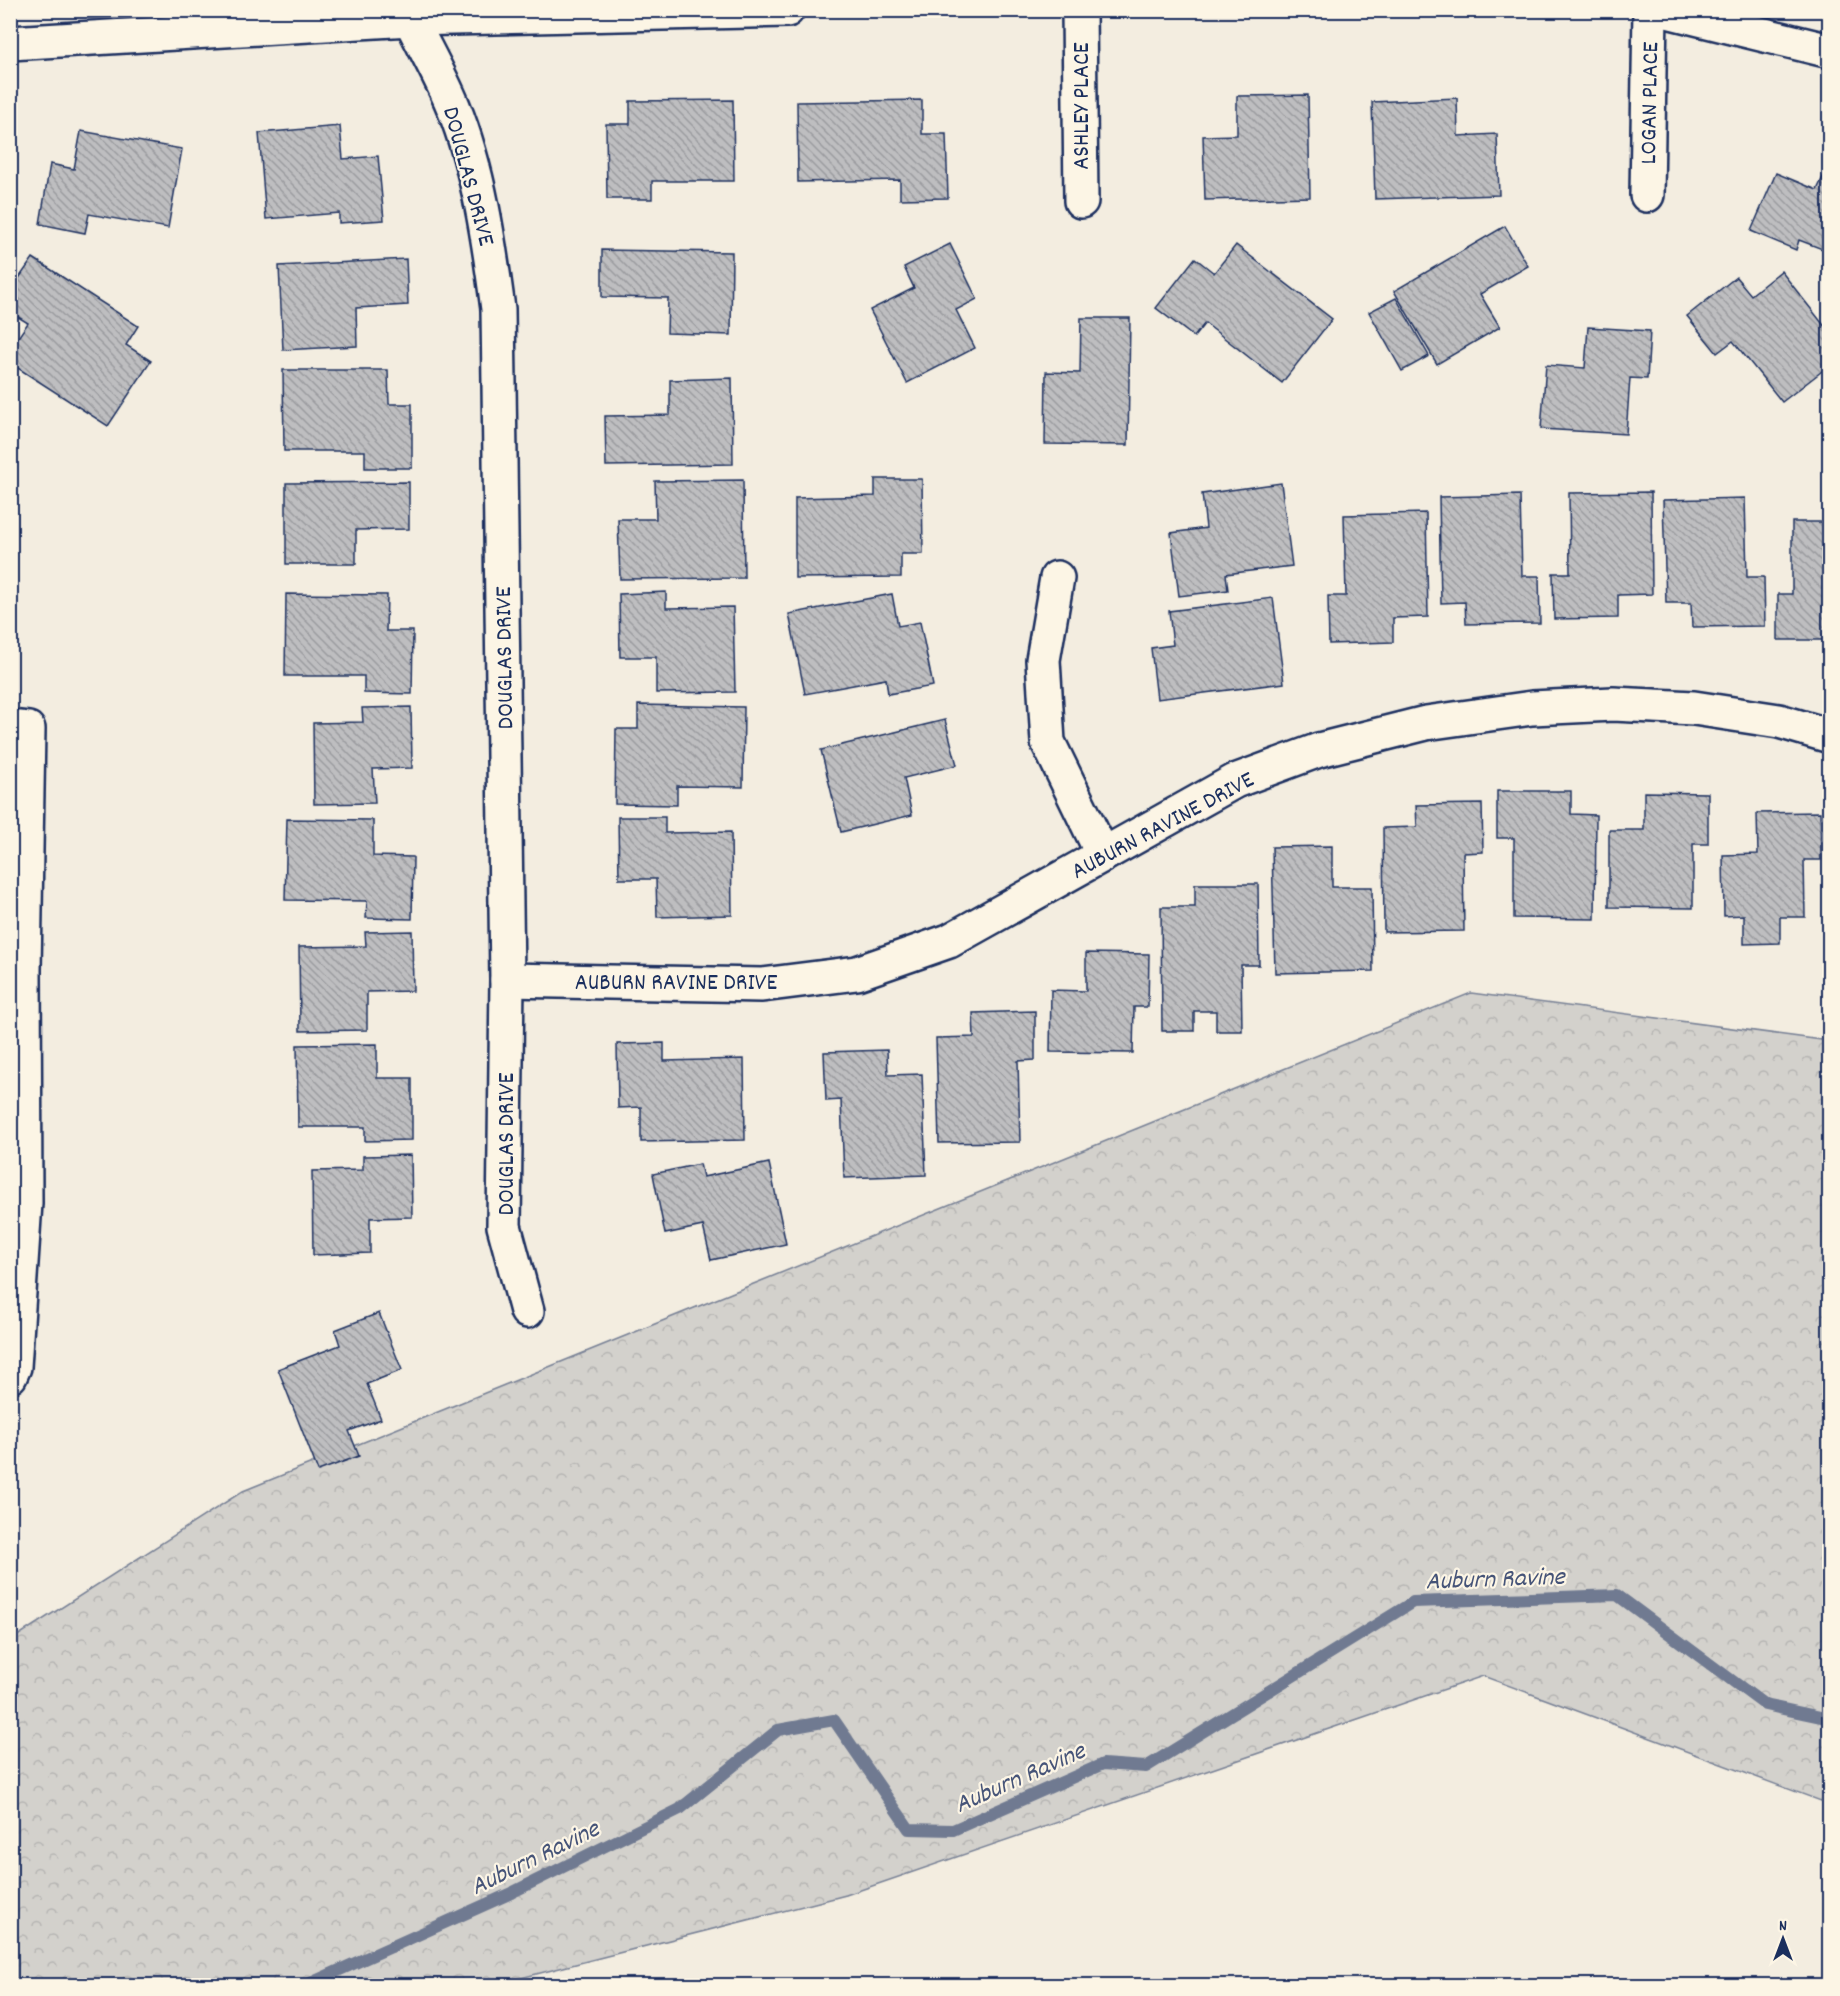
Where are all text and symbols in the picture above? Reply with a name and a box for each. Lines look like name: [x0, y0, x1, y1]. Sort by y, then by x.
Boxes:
street label: LOGAN PLACE: [1633, 41, 1669, 165]
street label: ASHLEY PLACE: [1066, 42, 1100, 170]
street label: DOUGLAS DRIVE: [432, 103, 502, 250]
street label: DOUGLAS DRIVE: [488, 586, 524, 730]
street label: AUBURN RAVINE DRIVE: [1066, 764, 1261, 889]
street label: AUBURN RAVINE DRIVE: [575, 967, 777, 1001]
street label: DOUGLAS DRIVE: [491, 1073, 525, 1215]
water label: Auburn Ravine: [1425, 1560, 1567, 1601]
water label: Auburn Ravine: [949, 1733, 1093, 1824]
water label: Auburn Ravine: [465, 1811, 608, 1906]
north arrow: [1753, 1909, 1813, 1969]
text: N: [1779, 1915, 1787, 1938]

